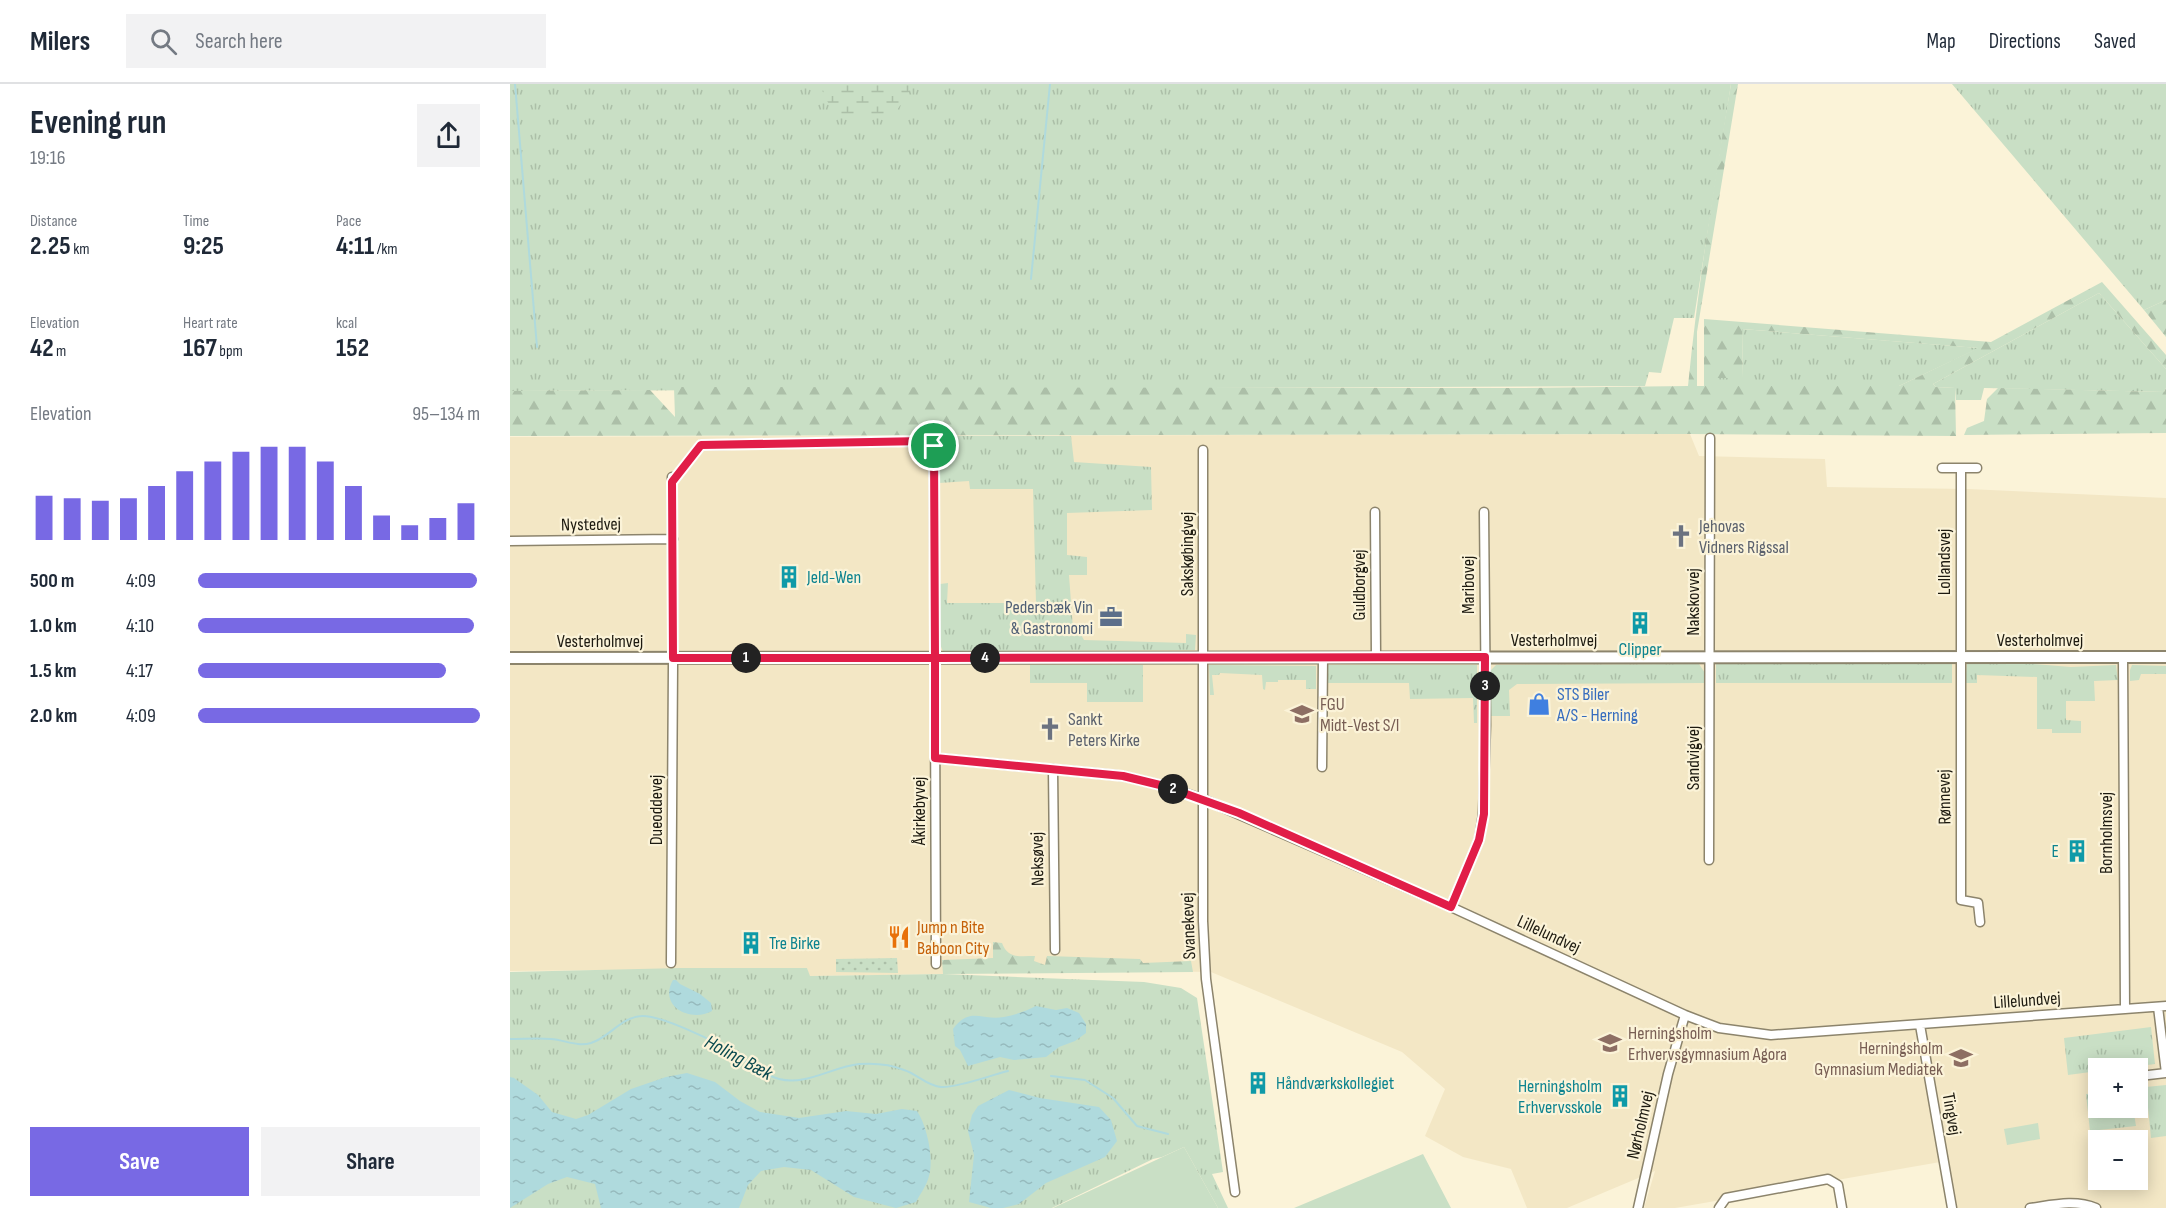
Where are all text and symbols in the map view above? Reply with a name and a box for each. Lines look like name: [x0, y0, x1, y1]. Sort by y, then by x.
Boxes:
search box: [126, 14, 546, 68]
text: Milers: [30, 25, 90, 58]
icon: search: [147, 25, 180, 58]
text: Search here: [195, 28, 283, 55]
text: Map: [1926, 29, 1956, 54]
text: Directions: [1989, 29, 2061, 54]
text: Saved: [2094, 29, 2136, 54]
text: Evening run: [30, 103, 166, 143]
button: share: [417, 104, 480, 167]
text: 19:16: [30, 146, 65, 170]
text: Distance: [30, 212, 77, 231]
text: Time: [183, 212, 209, 231]
text: Pace: [336, 212, 361, 231]
text: 2.25: [30, 231, 71, 262]
text: 9:25: [183, 231, 224, 262]
text: 4:11: [336, 231, 374, 262]
text: km: [71, 240, 90, 259]
text: /km: [374, 240, 398, 259]
text: Elevation: [30, 314, 79, 333]
text: Heart rate: [183, 314, 238, 333]
text: kcal: [336, 314, 357, 333]
text: 42: [30, 333, 54, 364]
text: 167: [183, 333, 217, 364]
text: 152: [336, 333, 369, 364]
text: m: [54, 342, 66, 361]
text: bpm: [217, 342, 243, 361]
text: Elevation: [30, 402, 92, 426]
text: 95–134 m: [412, 402, 480, 426]
pin: [908, 420, 959, 471]
icon: arrive: [917, 429, 950, 462]
street label: Sakskøbingvej: [1177, 512, 1198, 596]
street label: Nystedvej: [561, 513, 621, 536]
place label: Jehovas Vidners Rigssal: [1698, 516, 1789, 558]
church icon: Jehovas Vidners Rigssal: [1668, 523, 1694, 549]
street label: Lollandsvej: [1934, 529, 1955, 595]
street label: Guldborgvej: [1349, 549, 1370, 621]
street label: Maribovej: [1458, 556, 1479, 614]
building icon: Jeld-Wen: [776, 564, 802, 590]
place label: Jeld-Wen: [806, 567, 861, 588]
street label: Nakskovvej: [1683, 568, 1704, 636]
text: 500 m: [30, 569, 74, 593]
text: 4:09: [126, 569, 156, 593]
place label: Pedersbæk Vin & Gastronomi: [1005, 597, 1093, 639]
office icon: Pedersbæk Vin & Gastronomi: [1098, 604, 1124, 630]
building icon: Clipper: [1627, 610, 1653, 636]
text: 1.0 km: [30, 614, 77, 638]
text: 4:10: [126, 614, 154, 638]
street label: Vesterholmvej: [1511, 630, 1597, 651]
street label: Vesterholmvej: [1997, 630, 2083, 651]
street label: Vesterholmvej: [557, 631, 643, 652]
place label: Clipper: [1618, 639, 1662, 660]
pin: 1: [731, 643, 761, 673]
pin: 4: [970, 643, 1000, 673]
text: 1: [743, 648, 749, 667]
text: 4: [981, 648, 989, 667]
text: 1.5 km: [30, 659, 76, 683]
text: 4:17: [126, 659, 153, 683]
pin: 3: [1470, 671, 1500, 701]
text: 3: [1481, 676, 1489, 695]
place label: STS Biler A/S - Herning: [1556, 684, 1638, 726]
shop icon: STS Biler A/S - Herning: [1526, 691, 1552, 717]
place label: FGU Midt-Vest S/I: [1320, 694, 1399, 736]
school or university icon: FGU Midt-Vest S/I: [1289, 701, 1315, 727]
text: 2.0 km: [30, 704, 77, 728]
text: 4:09: [126, 704, 156, 728]
place label: Sankt Peters Kirke: [1068, 709, 1140, 751]
church icon: Sankt Peters Kirke: [1037, 716, 1063, 742]
street label: Sandvigvej: [1683, 726, 1704, 790]
street label: Rønnevej: [1934, 769, 1955, 825]
pin: 2: [1158, 774, 1188, 804]
street label: Dueoddevej: [646, 775, 667, 845]
street label: Åkirkebyvej: [909, 777, 930, 846]
text: 2: [1169, 779, 1177, 798]
street label: Bornholmsvej: [2096, 792, 2117, 874]
street label: Neksøvej: [1027, 832, 1048, 886]
building icon: E: [2064, 838, 2090, 864]
place label: E: [2052, 841, 2059, 862]
street label: Svanekevej: [1177, 892, 1200, 960]
street label: Lillelundvej: [1514, 911, 1584, 958]
place label: Jump n Bite Baboon City: [916, 917, 990, 959]
restaurant icon: Jump n Bite Baboon City: [886, 924, 912, 950]
building icon: Tre Birke: [738, 930, 764, 956]
place label: Tre Birke: [769, 933, 820, 954]
street label: Lillelundvej: [1993, 988, 2061, 1013]
place label: Herningsholm Erhvervsgymnasium Agora: [1628, 1023, 1787, 1065]
water label: Holing Bæk: [700, 1030, 777, 1086]
school or university icon: Herningsholm Erhvervsgymnasium Agora: [1597, 1030, 1623, 1056]
place label: Herningsholm Gymnasium Mediatek: [1814, 1038, 1943, 1080]
school or university icon: Herningsholm Gymnasium Mediatek: [1948, 1045, 1974, 1071]
map controls: [2088, 1058, 2148, 1190]
button: +: [2088, 1058, 2148, 1118]
building icon: Håndværkskollegiet: [1245, 1070, 1271, 1096]
place label: Håndværkskollegiet: [1276, 1073, 1395, 1094]
place label: Herningsholm Erhvervsskole: [1518, 1076, 1602, 1118]
building icon: Herningsholm Erhvervsskole: [1607, 1083, 1633, 1109]
street label: Nørholmvej: [1622, 1089, 1658, 1161]
street label: Tingvej: [1937, 1091, 1966, 1137]
button: Save: [30, 1127, 249, 1196]
button: Share: [261, 1127, 480, 1196]
button: −: [2088, 1130, 2148, 1190]

